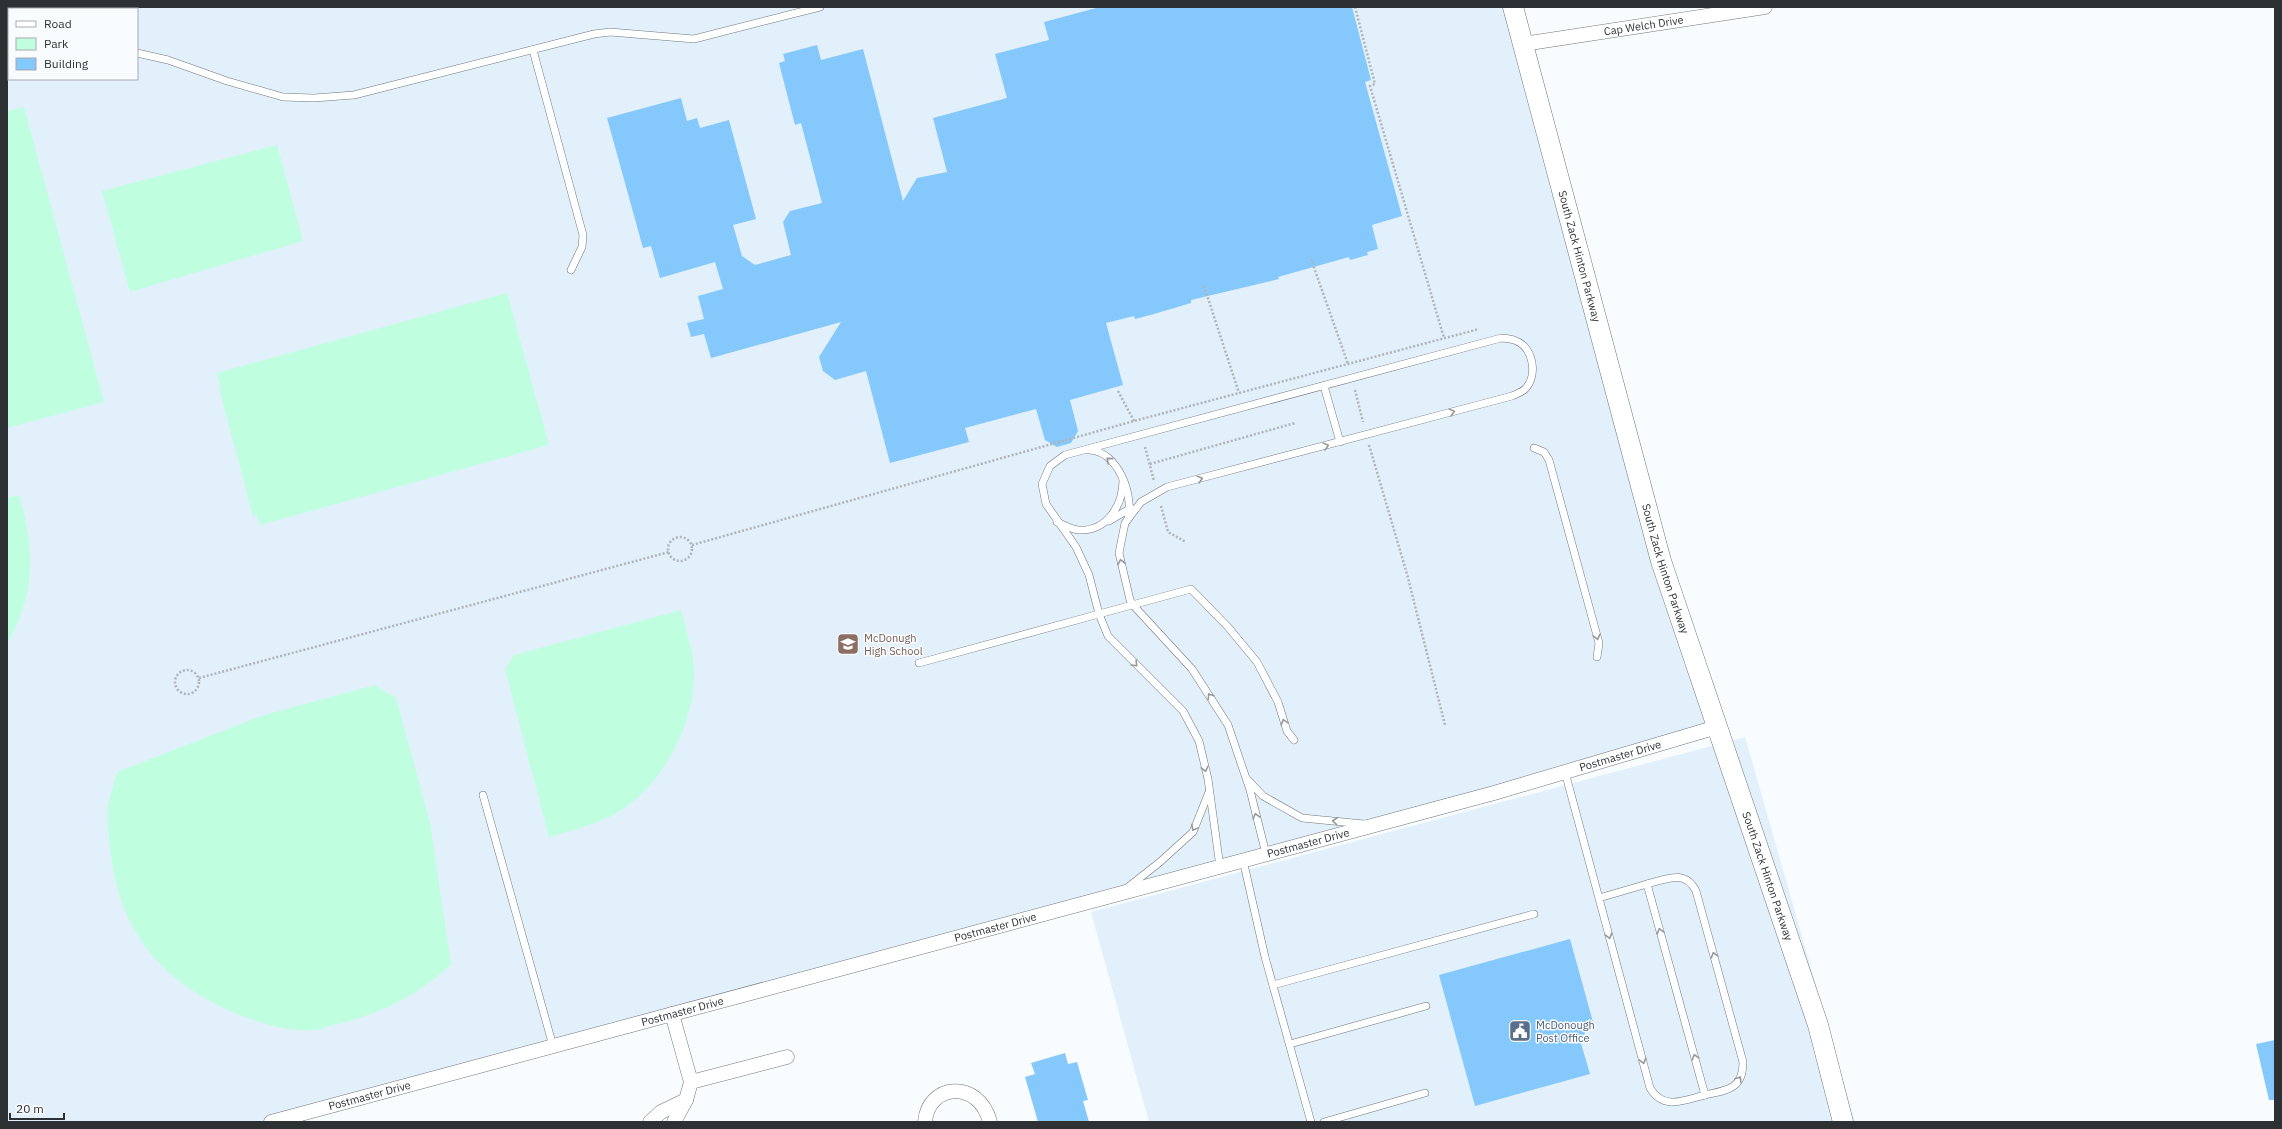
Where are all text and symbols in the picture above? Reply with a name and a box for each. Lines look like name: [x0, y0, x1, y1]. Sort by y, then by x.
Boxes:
legend: [8, 8, 138, 80]
street label: Cap Welch Drive: [1603, 13, 1684, 39]
text: Road: [44, 16, 72, 31]
text: Park: [44, 36, 69, 51]
text: Building: [44, 56, 89, 71]
street label: South Zack Hinton Parkway: [1555, 189, 1604, 324]
one-way arrow: [1448, 409, 1455, 417]
one-way arrow: [1323, 442, 1329, 450]
one-way arrow: [1106, 458, 1113, 465]
one-way arrow: [1197, 475, 1203, 483]
street label: South Zack Hinton Parkway: [1639, 502, 1692, 636]
one-way arrow: [1118, 559, 1126, 565]
school or university icon: McDonugh High School: [835, 631, 861, 657]
place label: McDonugh High School: [864, 631, 923, 658]
one-way arrow: [1592, 633, 1601, 640]
one-way arrow: [1130, 659, 1137, 667]
one-way arrow: [1207, 693, 1214, 700]
one-way arrow: [1280, 719, 1289, 726]
street label: Postmaster Drive: [1578, 737, 1663, 774]
one-way arrow: [1201, 766, 1209, 772]
street label: South Zack Hinton Parkway: [1739, 810, 1796, 943]
one-way arrow: [1253, 813, 1261, 819]
one-way arrow: [1332, 817, 1338, 826]
one-way arrow: [1191, 824, 1199, 831]
street label: Postmaster Drive: [1265, 825, 1351, 861]
street label: Postmaster Drive: [953, 909, 1038, 945]
one-way arrow: [1656, 928, 1665, 935]
one-way arrow: [1605, 933, 1613, 939]
one-way arrow: [1710, 951, 1719, 958]
street label: Postmaster Drive: [640, 994, 725, 1029]
public building icon: McDonough Post Office: [1507, 1018, 1533, 1044]
place label: McDonough Post Office: [1536, 1018, 1595, 1045]
one-way arrow: [1691, 1053, 1699, 1060]
one-way arrow: [1638, 1058, 1647, 1065]
one-way arrow: [1734, 1077, 1741, 1084]
street label: Postmaster Drive: [327, 1078, 412, 1113]
scale bar: [10, 1095, 64, 1121]
text: 20 m: [16, 1101, 44, 1116]

